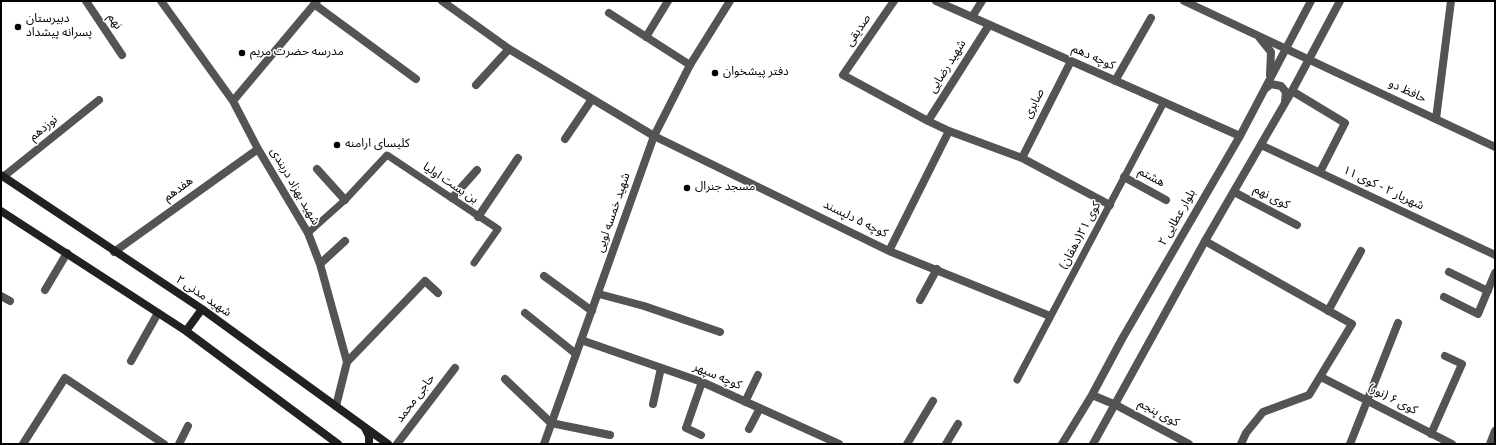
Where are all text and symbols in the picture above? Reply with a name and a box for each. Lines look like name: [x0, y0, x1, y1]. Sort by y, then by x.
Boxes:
street label: نهم: [104, 11, 124, 33]
street label: صدیقی: [843, 12, 875, 50]
place label: دبیرستان پسرانه پیشداد: [26, 13, 92, 41]
marker: دبیرستان پسرانه پیشداد: [13, 22, 23, 32]
street label: شهید رضایی: [926, 38, 970, 96]
street label: کوچه دهم: [1069, 42, 1117, 74]
place label: مدرسه حضرت مریم: [250, 46, 344, 60]
marker: مدرسه حضرت مریم: [237, 48, 247, 58]
place label: دفتر پیشخوان: [723, 66, 789, 80]
marker: دفتر پیشخوان: [710, 68, 720, 78]
street label: حافظ دو: [1386, 77, 1428, 107]
street label: صابری: [1021, 87, 1049, 121]
street label: نوزدهم: [27, 113, 61, 145]
place label: کلیسای ارامنه: [345, 138, 410, 152]
marker: کلیسای ارامنه: [332, 140, 342, 150]
street label: شهید بهزاد دربندی: [266, 146, 322, 228]
street label: بن بست اولیا: [420, 160, 480, 208]
street label: شهریار ۲ - کوی ۱۱: [1340, 164, 1426, 214]
street label: هشتم: [1135, 165, 1167, 191]
street label: شهید خمسه لویی: [594, 171, 634, 255]
street label: هفدهم: [161, 175, 197, 205]
place label: مسجد جنرال: [695, 181, 755, 195]
marker: مسجد جنرال: [682, 183, 692, 193]
street label: کوی نهم: [1251, 183, 1291, 213]
street label: بلوار عطایی ۲: [1156, 187, 1200, 249]
street label: کوچه ۵ دلپسند: [820, 198, 890, 242]
street label: کوی ۲۱(دهقان): [1057, 200, 1105, 272]
street label: شهید مدنی ۲: [173, 273, 233, 321]
street label: کوچه سپهر: [691, 360, 743, 394]
street label: حاجی محمد: [393, 372, 439, 426]
street label: کوی ۶ (نور): [1365, 381, 1419, 419]
street label: کوی پنجم: [1135, 397, 1181, 431]

